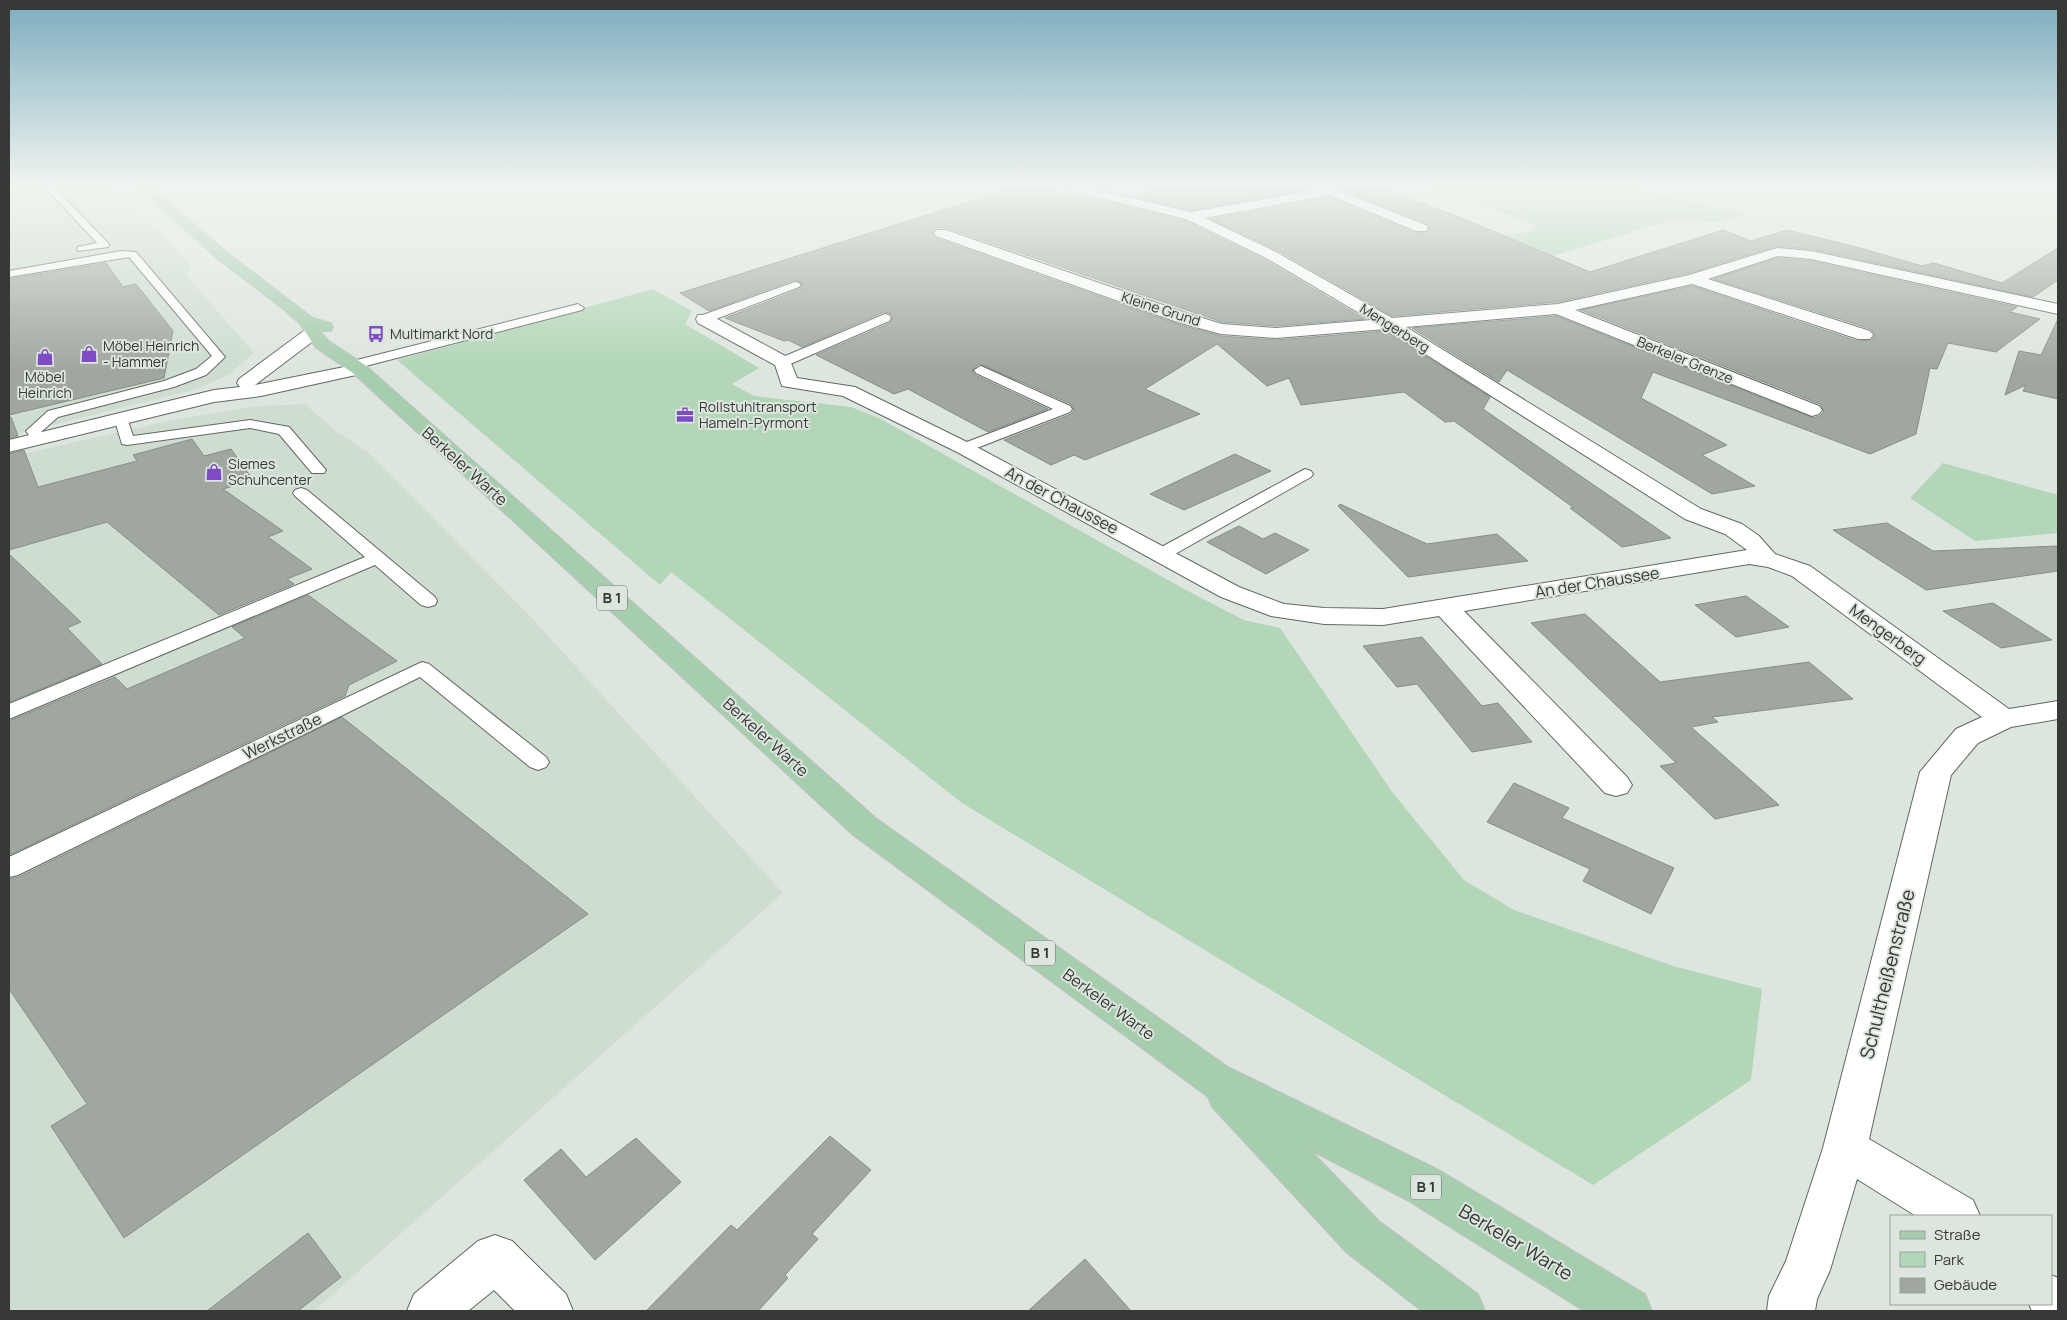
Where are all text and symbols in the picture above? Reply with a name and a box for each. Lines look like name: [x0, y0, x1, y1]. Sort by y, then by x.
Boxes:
street label: Kleine Grund: [1119, 287, 1203, 330]
street label: Mengerberg: [1357, 299, 1434, 357]
bus stop icon: Multimarkt Nord: [366, 324, 386, 344]
place label: Multimarkt Nord: [390, 324, 493, 343]
street label: Berkeler Grenze: [1634, 332, 1736, 387]
place label: Möbel Heinrich - Hammer: [103, 336, 199, 371]
shop icon: Möbel Heinrich - Hammer: [79, 344, 99, 364]
shop icon: Möbel Heinrich: [35, 347, 55, 367]
place label: Möbel Heinrich: [18, 367, 72, 402]
place label: Rollstuhltransport Hameln-Pyrmont: [699, 397, 817, 432]
office icon: Rollstuhltransport Hameln-Pyrmont: [675, 405, 695, 425]
street label: Berkeler Warte: [417, 422, 513, 510]
place label: Siemes Schuhcenter: [228, 454, 312, 489]
street label: An der Chaussee: [1001, 461, 1123, 539]
shop icon: Siemes Schuhcenter: [204, 462, 224, 482]
street label: An der Chaussee: [1533, 561, 1661, 603]
road number: B 1: [597, 586, 627, 610]
street label: Mengerberg: [1845, 599, 1931, 669]
street label: Berkeler Warte: [718, 693, 814, 781]
street label: Werkstraße: [239, 707, 325, 765]
street label: Schultheißenstraße: [1853, 886, 1921, 1062]
road number: B 1: [1025, 940, 1055, 966]
street label: Berkeler Warte: [1059, 963, 1159, 1045]
road number: B 1: [1411, 1174, 1441, 1200]
street label: Berkeler Warte: [1454, 1198, 1578, 1286]
legend: [1890, 1215, 2052, 1305]
text: Straße: [1934, 1224, 1981, 1245]
text: Park: [1934, 1249, 1964, 1270]
text: Gebäude: [1934, 1274, 1997, 1295]

